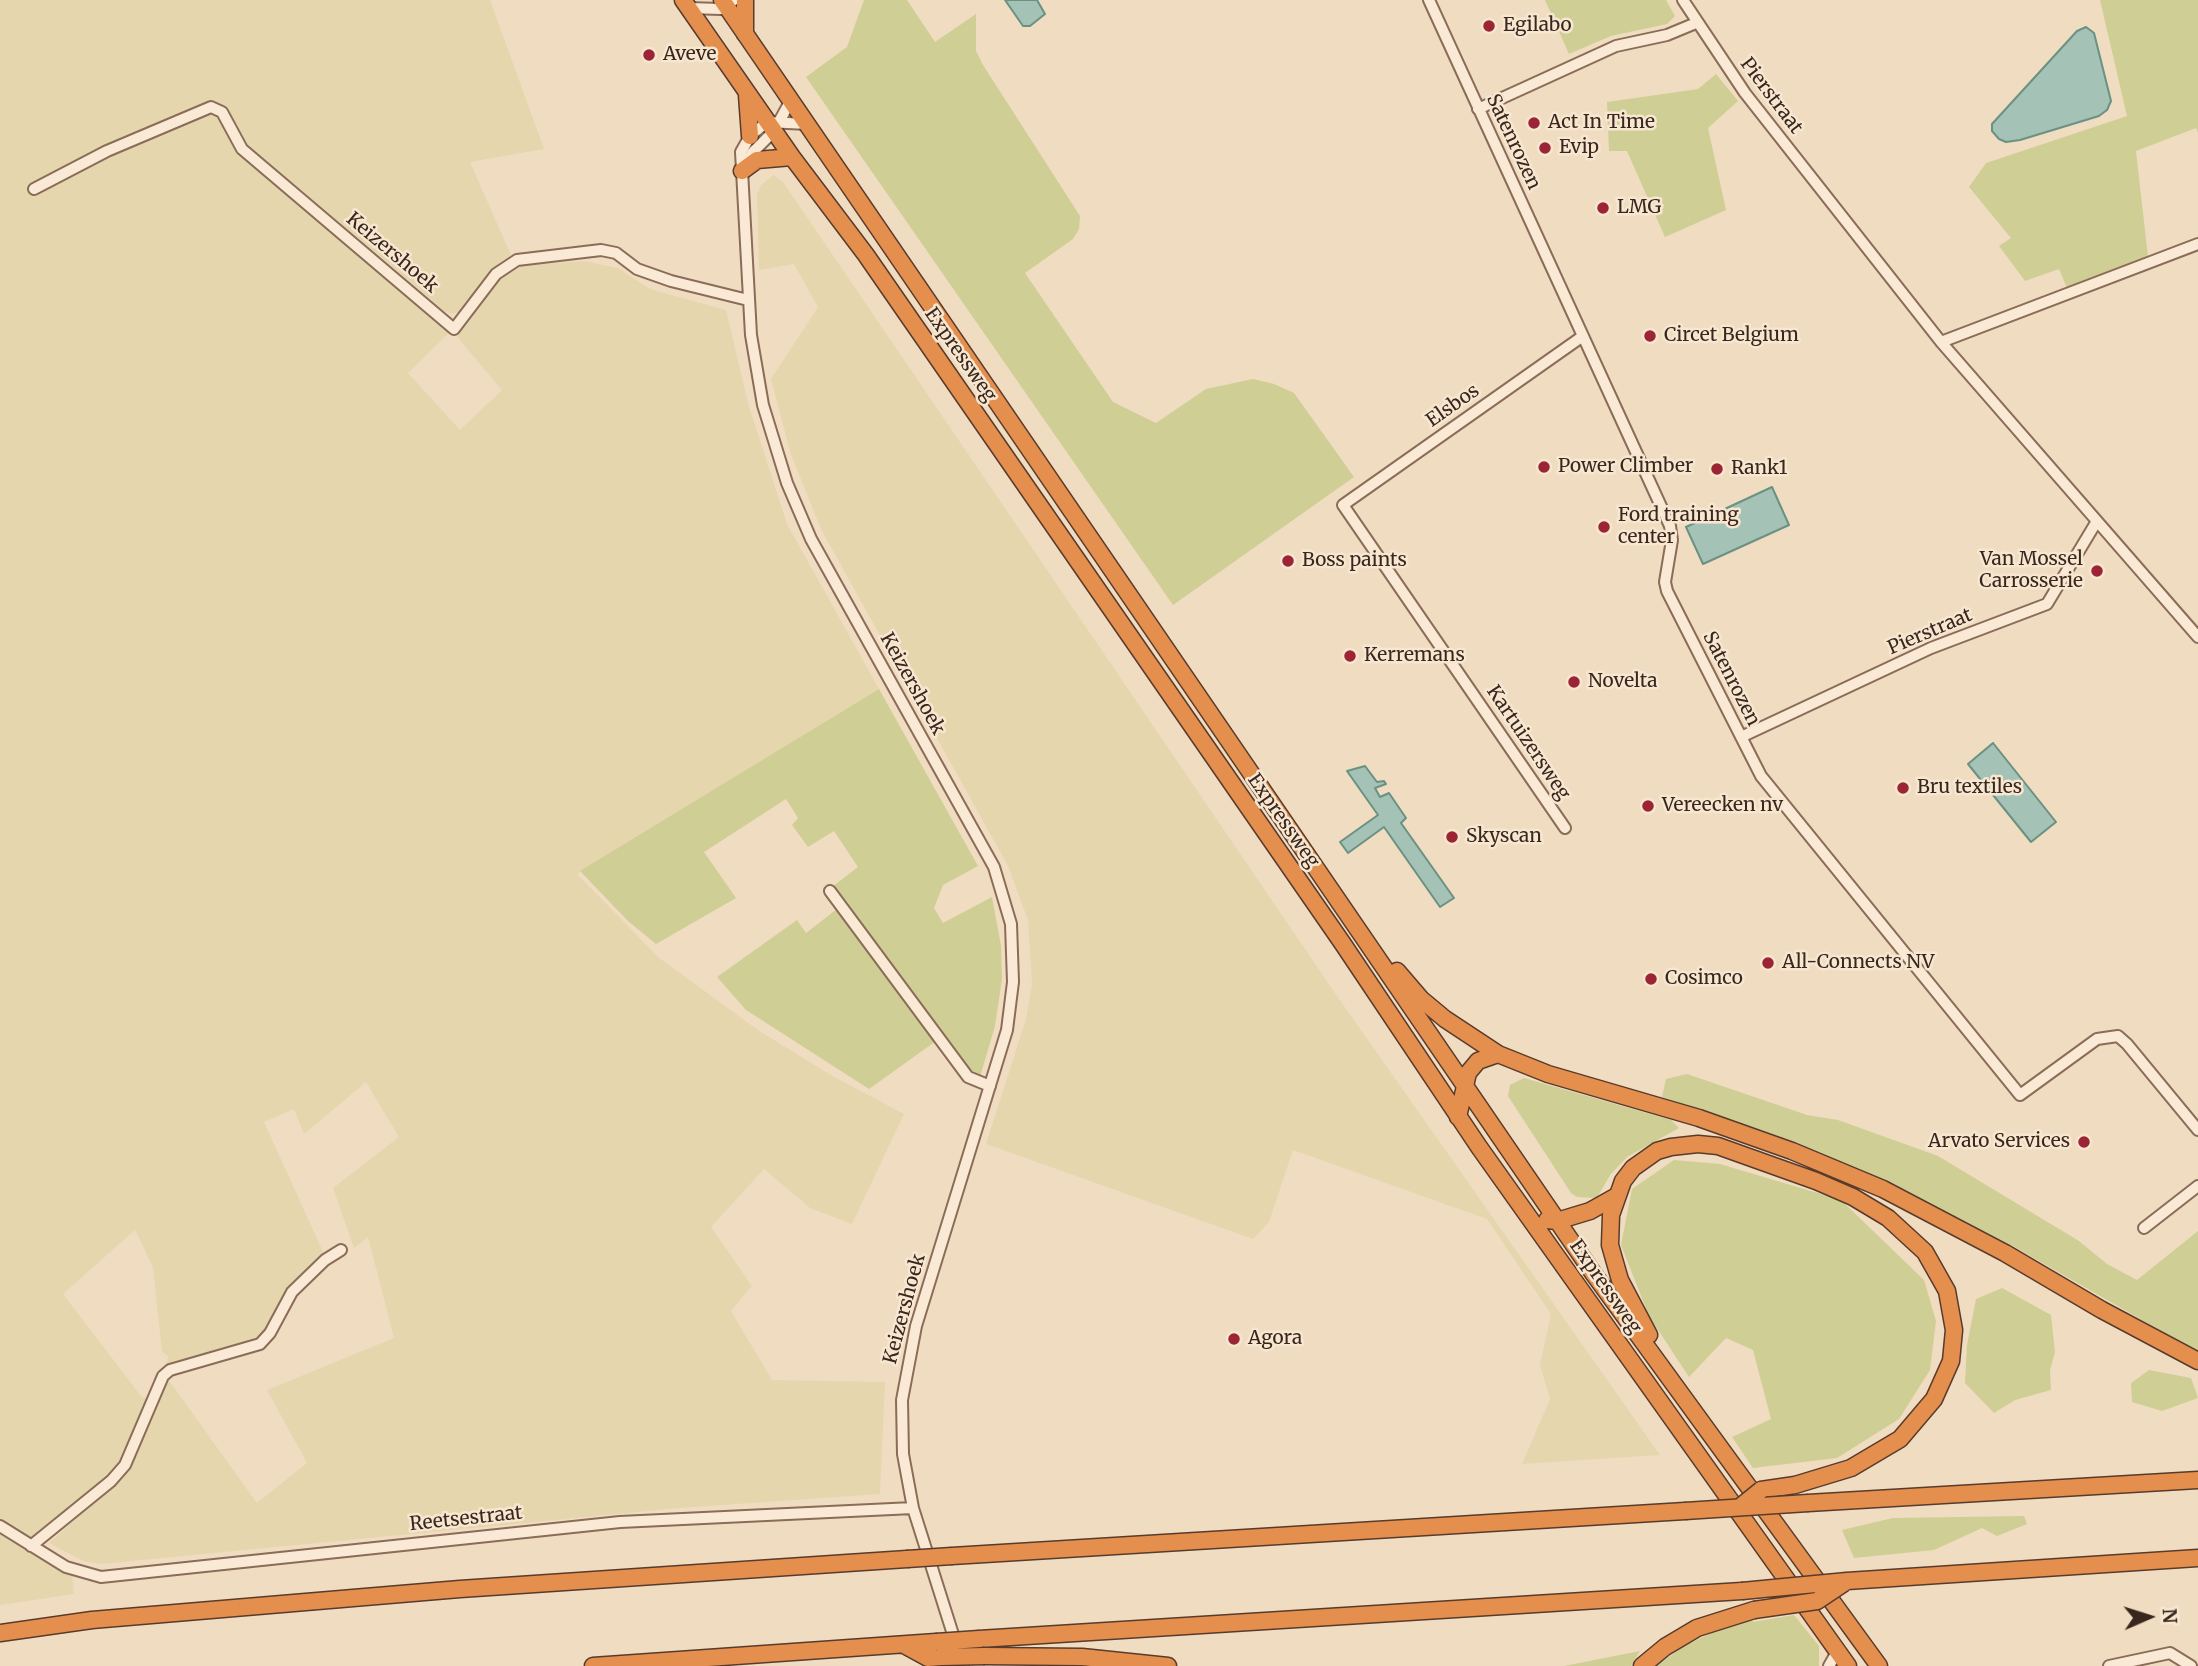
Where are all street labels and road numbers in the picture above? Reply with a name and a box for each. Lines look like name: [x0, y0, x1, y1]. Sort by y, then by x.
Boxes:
street label: Pierstraat: [1735, 53, 1807, 139]
street label: Satenrozen: [1481, 91, 1545, 193]
street label: Keizershoek: [341, 208, 443, 298]
street label: Expressweg: [919, 304, 1001, 406]
street label: Elsbos: [1422, 380, 1484, 432]
street label: Pierstraat: [1884, 604, 1976, 660]
street label: Satenrozen: [1697, 628, 1765, 730]
street label: Keizershoek: [875, 629, 949, 739]
street label: Kartuizersweg: [1481, 681, 1575, 805]
street label: Expressweg: [1242, 770, 1324, 872]
street label: Expressweg: [1564, 1236, 1646, 1338]
street label: Keizershoek: [879, 1252, 931, 1366]
street label: Reetsestraat: [409, 1502, 523, 1536]

